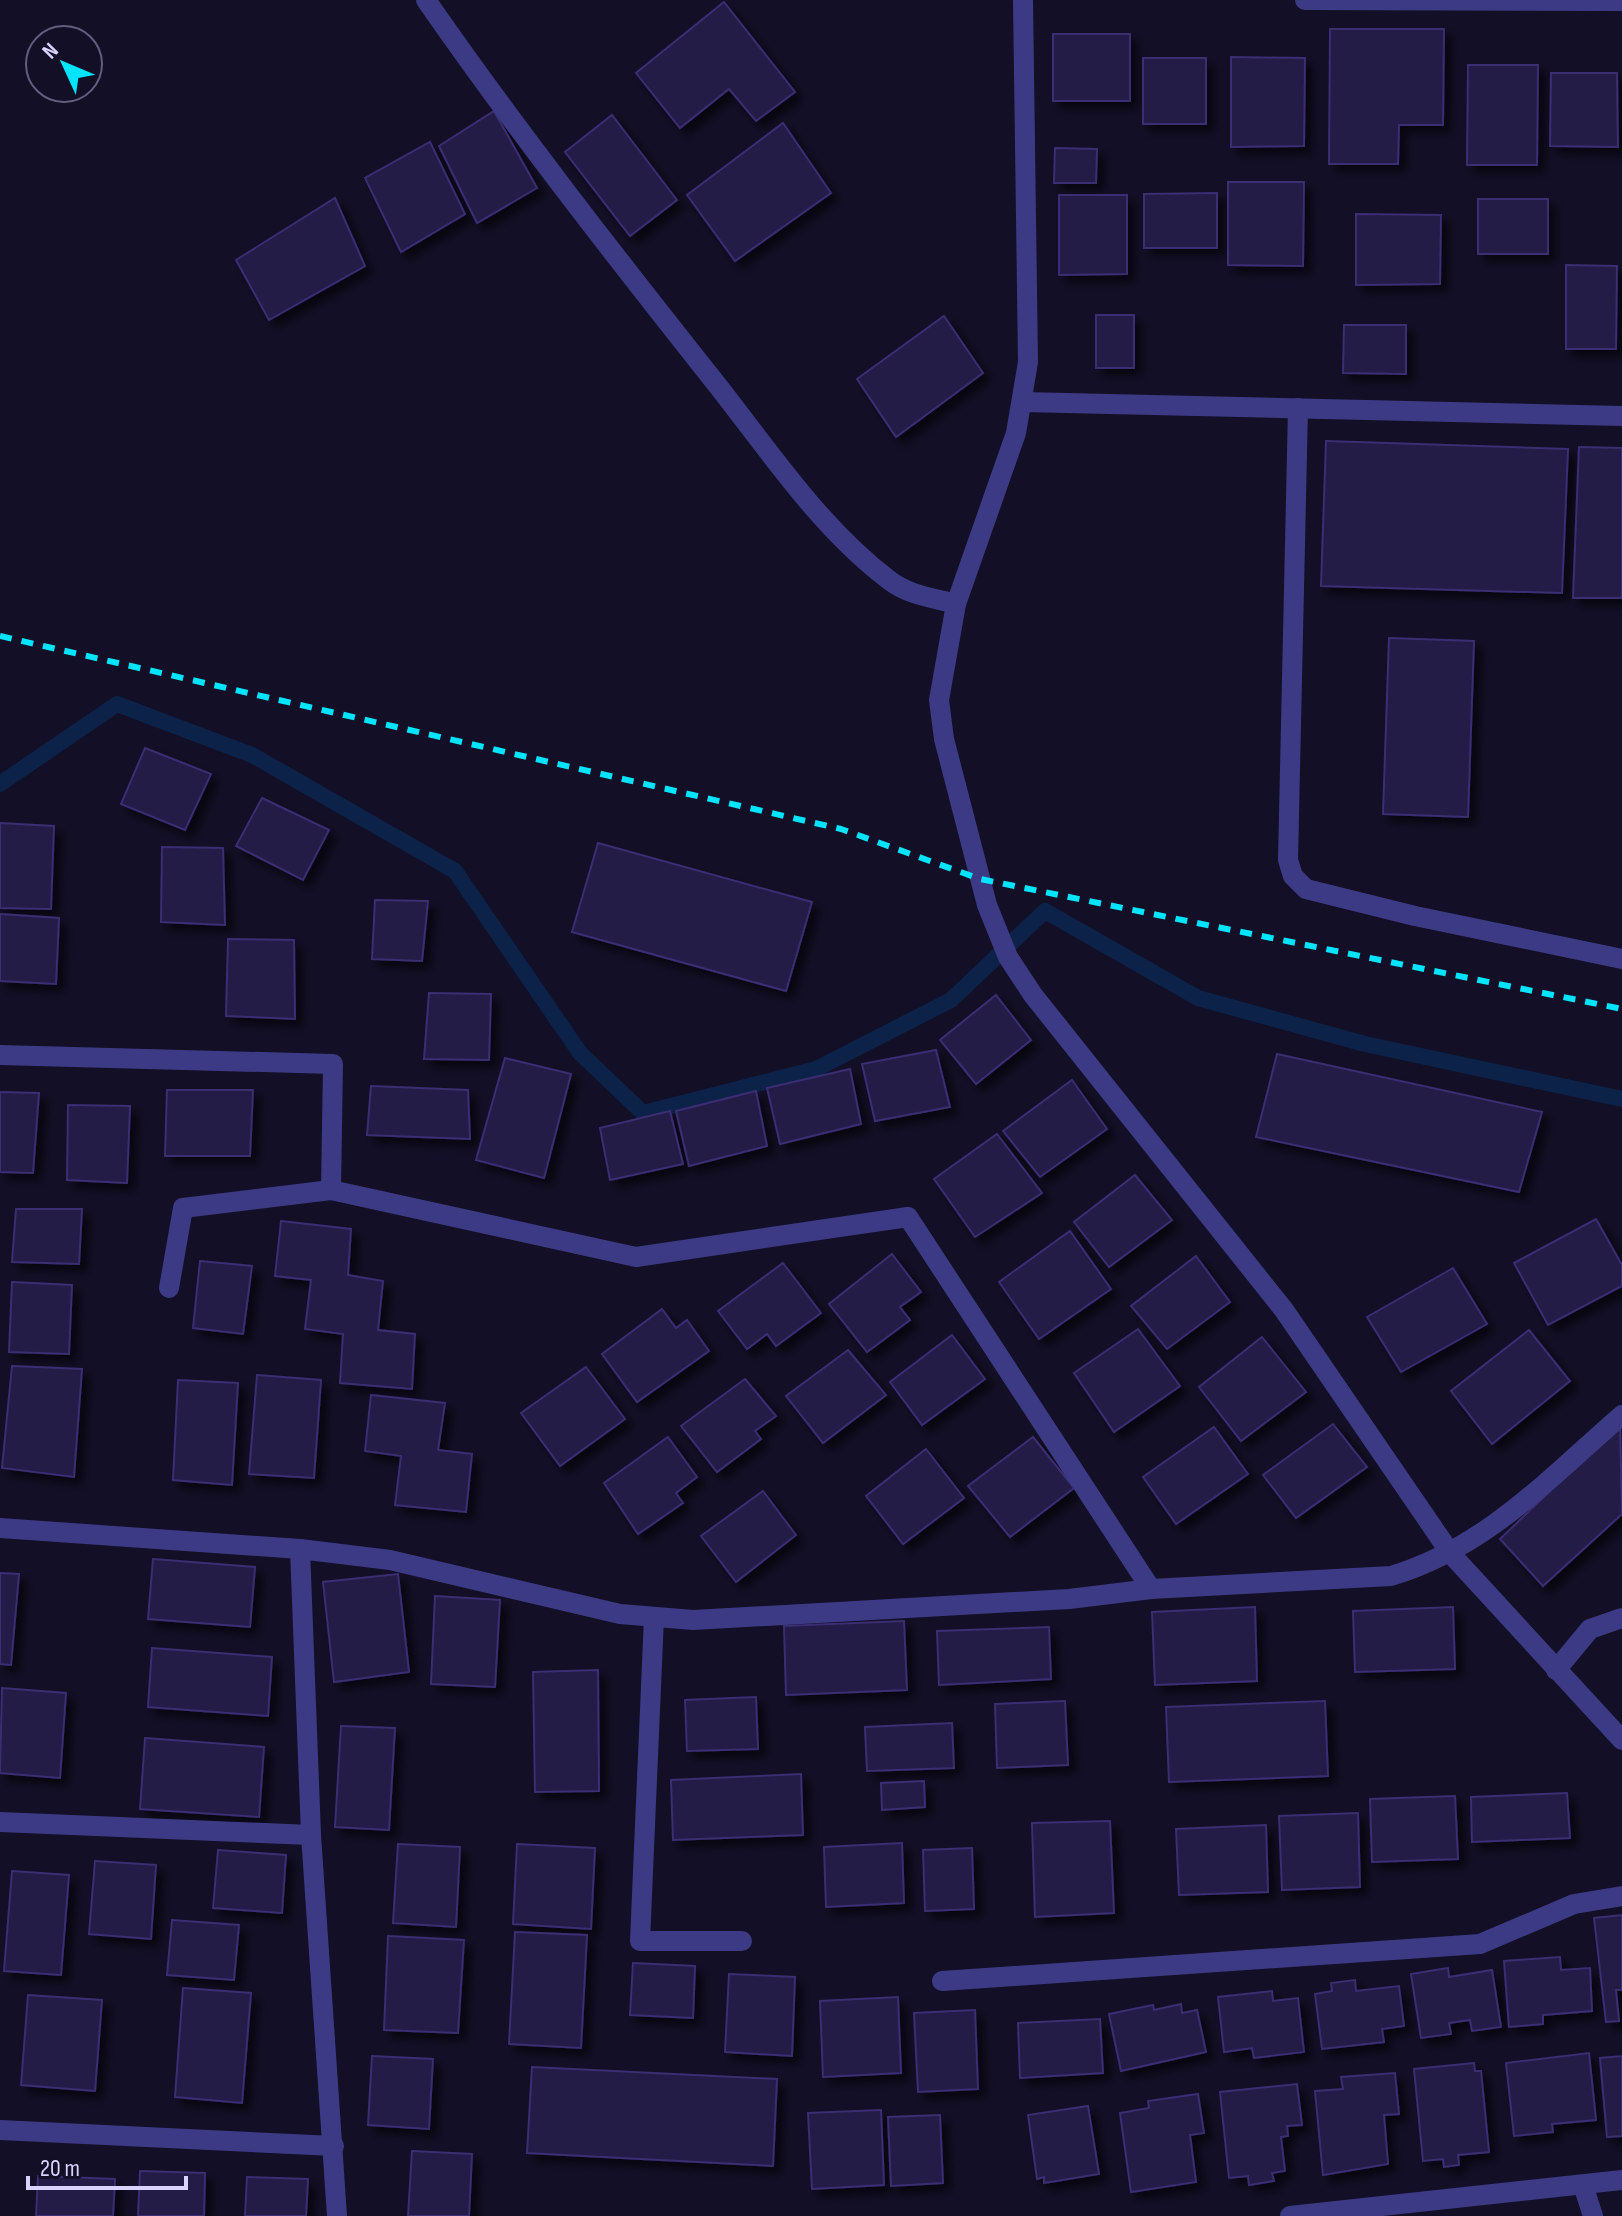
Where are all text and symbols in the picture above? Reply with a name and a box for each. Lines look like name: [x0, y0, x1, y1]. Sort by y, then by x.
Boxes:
north arrow: [24, 24, 104, 104]
text: N: [37, 38, 64, 65]
scale bar: [28, 2140, 186, 2190]
text: 20 m: [40, 2154, 80, 2183]

